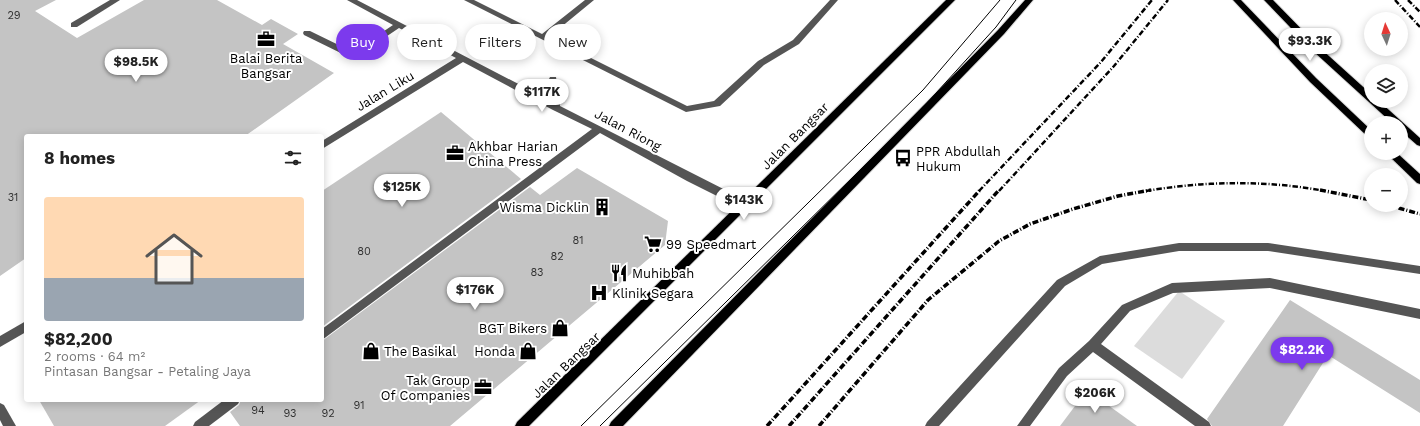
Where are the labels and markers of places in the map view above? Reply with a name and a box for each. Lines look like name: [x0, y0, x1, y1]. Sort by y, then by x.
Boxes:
pin: $93.3K: [1277, 28, 1343, 62]
office icon: Balai Berita Bangsar: [256, 29, 276, 49]
pin: $98.5K: [103, 49, 169, 83]
place label: Balai Berita Bangsar: [230, 51, 303, 81]
pin: $117K: [514, 79, 570, 113]
place label: Akhbar Harian China Press: [468, 139, 558, 169]
office icon: Akhbar Harian China Press: [445, 143, 465, 163]
place label: PPR Abdullah Hukum: [916, 144, 1001, 174]
bus stop icon: PPR Abdullah Hukum: [893, 148, 913, 168]
pin: $125K: [374, 174, 430, 208]
pin: $143K: [716, 187, 772, 221]
building icon: Wisma Dicklin: [592, 197, 612, 217]
place label: Wisma Dicklin: [499, 200, 589, 215]
supermarket icon: 99 Speedmart: [643, 234, 663, 254]
place label: 99 Speedmart: [666, 237, 757, 252]
restaurant icon: Muhibbah: [609, 263, 629, 283]
place label: Muhibbah: [632, 266, 694, 281]
pin: $176K: [447, 277, 503, 311]
hospital icon: Klinik Segara: [589, 283, 609, 303]
place label: Klinik Segara: [612, 286, 694, 301]
shop icon: BGT Bikers: [550, 318, 570, 338]
place label: BGT Bikers: [479, 321, 547, 336]
pin: $82.2K: [1269, 337, 1335, 371]
shop icon: The Basikal: [361, 341, 381, 361]
shop icon: Honda: [518, 341, 538, 361]
place label: The Basikal: [384, 344, 456, 359]
place label: Honda: [474, 344, 516, 359]
place label: Tak Group Of Companies: [381, 373, 470, 403]
office icon: Tak Group Of Companies: [473, 377, 493, 397]
pin: $206K: [1067, 380, 1123, 414]

